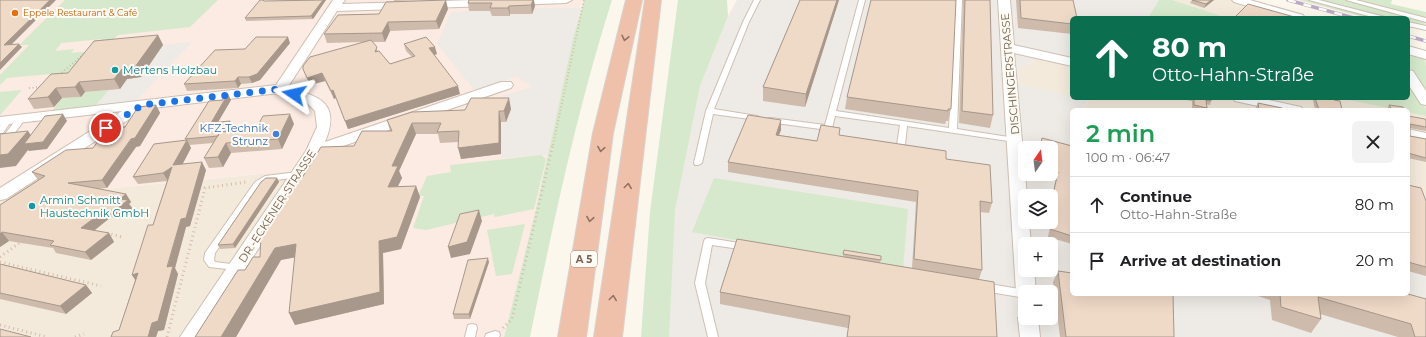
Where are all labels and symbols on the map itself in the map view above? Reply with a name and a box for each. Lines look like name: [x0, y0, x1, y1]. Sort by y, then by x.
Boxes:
place label: Eppele Restaurant & Café: [23, 7, 138, 18]
marker: Eppele Restaurant & Café: [10, 8, 20, 18]
street label: DISCHINGERSTRASSE: [998, 13, 1022, 135]
one-way arrow: [622, 35, 630, 41]
place label: Mertens Holzbau: [123, 63, 217, 77]
marker: Mertens Holzbau: [110, 65, 120, 75]
position arrow: [273, 73, 315, 115]
pin: [89, 111, 123, 145]
place label: KFZ-Technik Strunz: [200, 121, 268, 148]
marker: KFZ-Technik Strunz: [271, 129, 281, 139]
north arrow: [1018, 141, 1058, 181]
one-way arrow: [597, 146, 606, 153]
street label: DR.-ECKENER-STRASSE: [235, 147, 319, 265]
one-way arrow: [623, 183, 632, 189]
place label: Armin Schmitt Haustechnik GmbH: [40, 193, 149, 220]
marker: Armin Schmitt Haustechnik GmbH: [27, 201, 37, 211]
one-way arrow: [586, 216, 595, 222]
road number: A 5: [571, 251, 597, 267]
one-way arrow: [608, 295, 617, 301]

